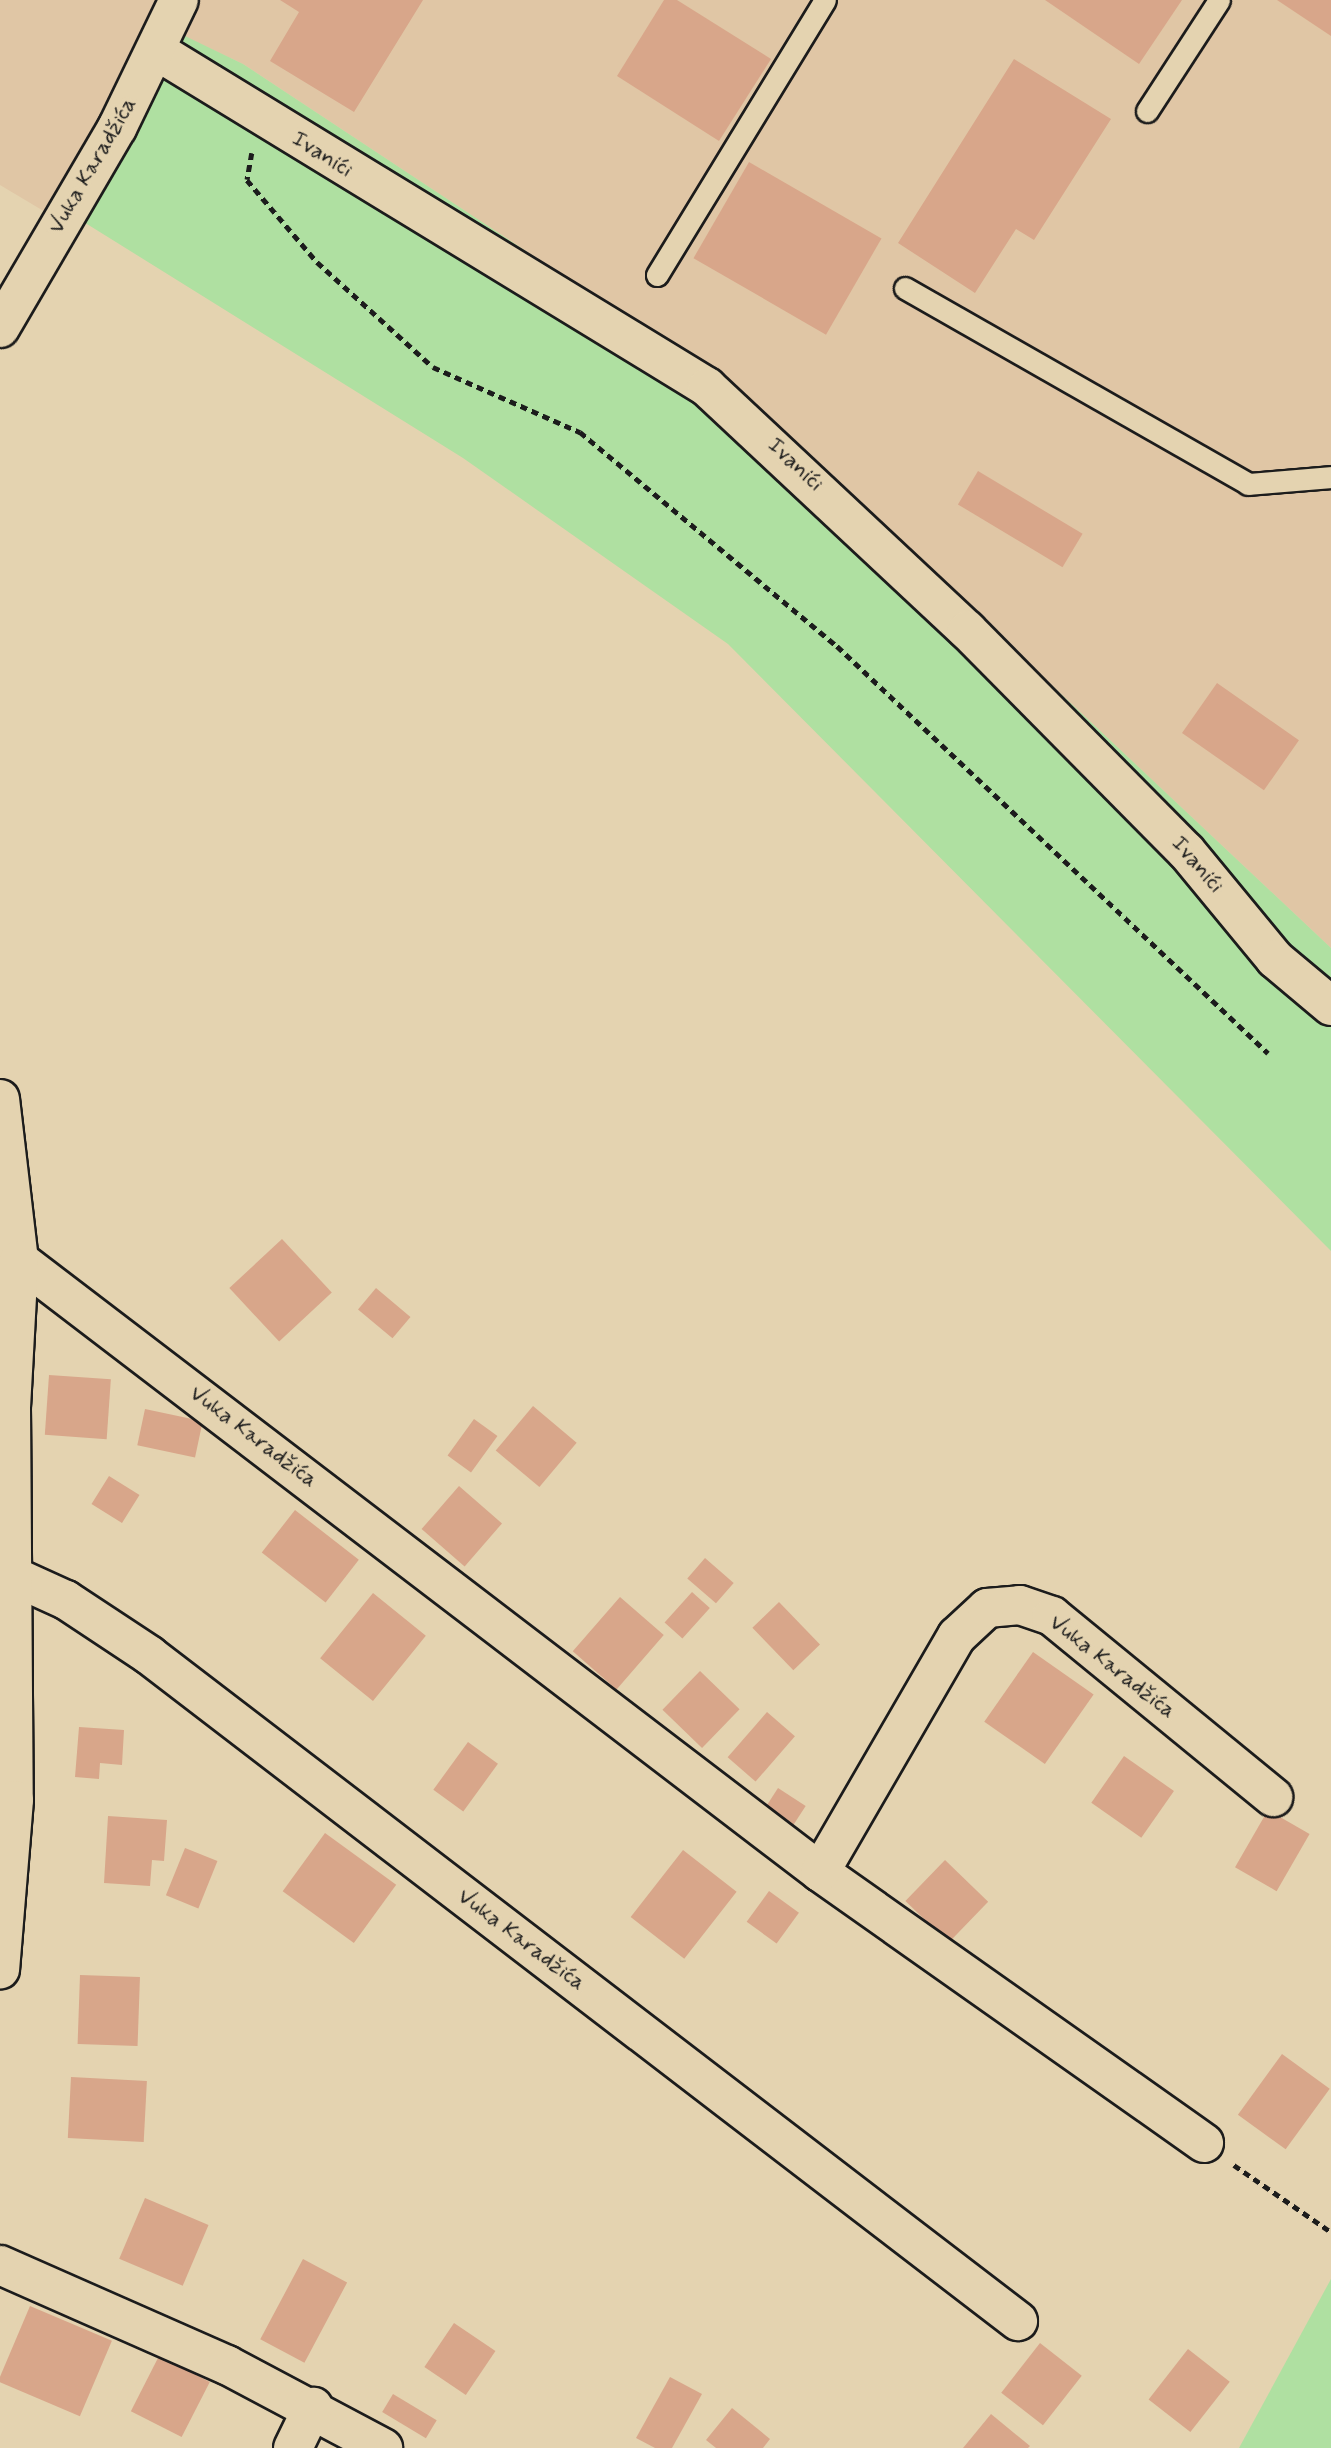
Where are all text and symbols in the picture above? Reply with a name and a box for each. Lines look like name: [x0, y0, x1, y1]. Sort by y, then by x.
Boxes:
street label: Vuka Karadžića: [43, 93, 143, 239]
street label: Ivanići: [286, 126, 358, 184]
street label: Ivanići: [761, 432, 829, 498]
street label: Ivanići: [1165, 831, 1229, 899]
street label: Vuka Karadžića: [184, 1380, 322, 1494]
street label: Vuka Karadžića: [1043, 1609, 1181, 1725]
street label: Vuka Karadžića: [452, 1883, 590, 1997]

